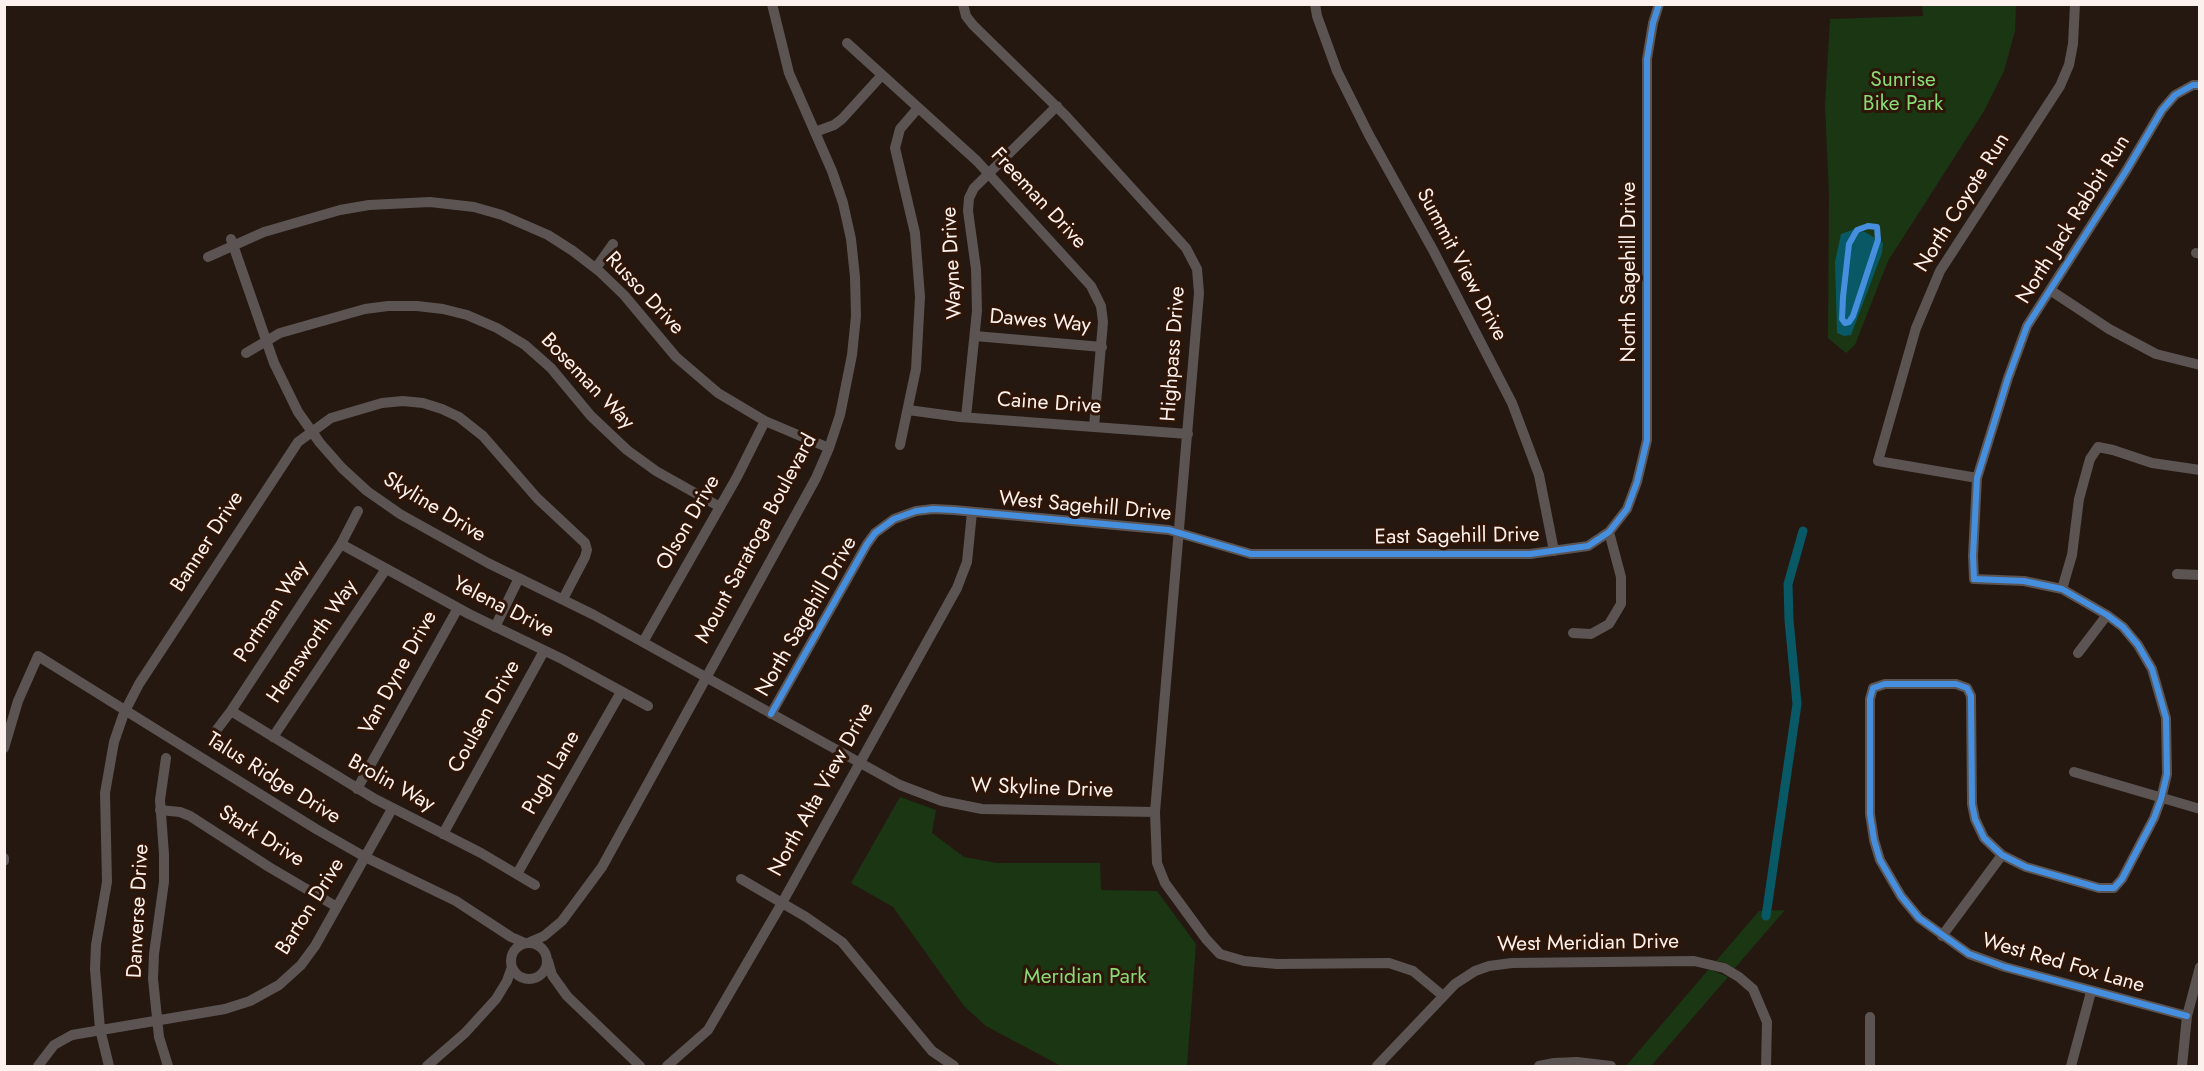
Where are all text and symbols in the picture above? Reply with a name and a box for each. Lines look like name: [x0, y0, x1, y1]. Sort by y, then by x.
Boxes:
park label: Sunrise Bike Park: [1863, 68, 1943, 118]
street label: North Coyote Run: [1910, 129, 2016, 277]
street label: North Jack Rabbit Run: [2012, 131, 2136, 309]
street label: Freeman Drive: [985, 143, 1091, 255]
street label: North Sagehill Drive: [1617, 182, 1643, 362]
street label: Summit View Drive: [1410, 184, 1512, 346]
street label: Wayne Drive: [937, 206, 969, 320]
street label: Russo Drive: [599, 247, 689, 341]
street label: Highpass Drive: [1157, 286, 1191, 422]
street label: Dawes Way: [988, 305, 1092, 339]
street label: Boseman Way: [535, 329, 639, 435]
street label: Caine Drive: [996, 388, 1102, 420]
street label: Mount Saratoga Boulevard: [691, 430, 823, 648]
street label: Skyline Drive: [378, 467, 490, 549]
street label: Olson Drive: [652, 471, 726, 575]
street label: Banner Drive: [166, 487, 250, 597]
street label: West Sagehill Drive: [998, 487, 1172, 527]
street label: East Sagehill Drive: [1374, 523, 1540, 551]
street label: North Sagehill Drive: [751, 532, 863, 702]
street label: Portman Way: [230, 556, 314, 668]
street label: Yelena Drive: [448, 572, 558, 644]
street label: Hemsworth Way: [262, 575, 364, 709]
street label: Van Dyne Drive: [355, 607, 443, 739]
street label: Coulsen Drive: [444, 656, 526, 778]
street label: North Alta View Drive: [764, 699, 880, 881]
street label: Pugh Lane: [518, 727, 586, 819]
street label: Talus Ridge Drive: [201, 728, 345, 830]
street label: Brolin Way: [343, 750, 439, 818]
street label: W Skyline Drive: [970, 774, 1114, 804]
street label: Stark Drive: [214, 801, 308, 873]
street label: Danverse Drive: [123, 843, 155, 979]
street label: Barton Drive: [271, 854, 351, 960]
street label: West Red Fox Lane: [1979, 929, 2147, 999]
street label: West Meridian Drive: [1497, 930, 1679, 958]
park label: Meridian Park: [1024, 965, 1146, 991]

